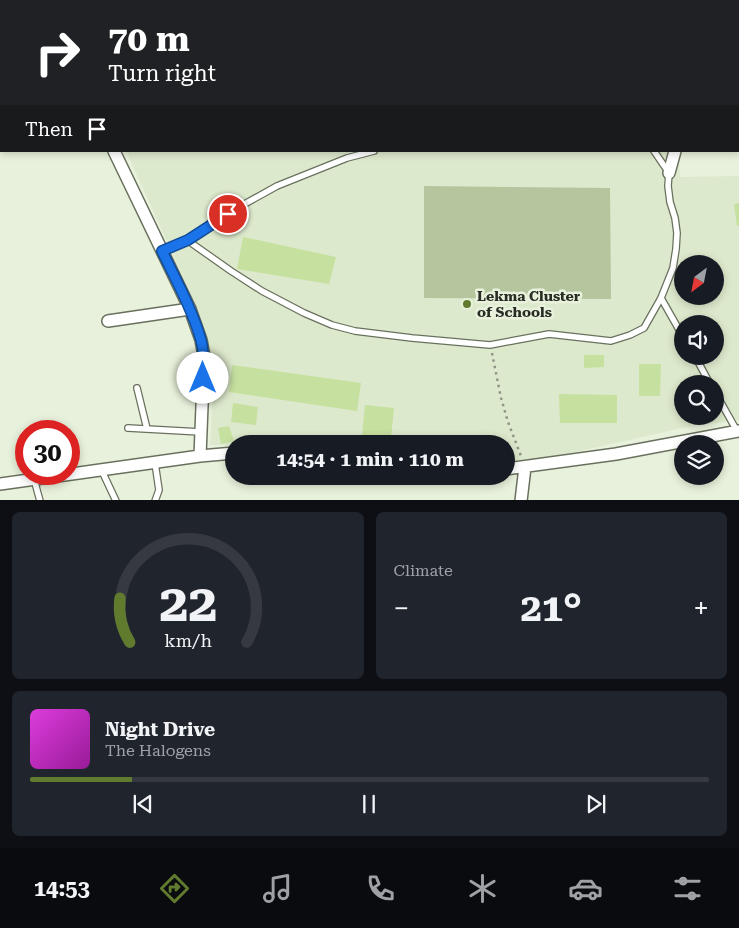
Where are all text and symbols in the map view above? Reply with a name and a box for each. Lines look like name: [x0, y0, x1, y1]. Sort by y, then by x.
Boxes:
text: 70 m: [108, 19, 190, 60]
icon: right: [25, 20, 90, 85]
text: Turn right: [108, 61, 216, 86]
icon: arrive: [83, 115, 111, 143]
text: Then: [25, 118, 73, 141]
pin: [207, 193, 249, 235]
icon: arrive: [214, 200, 242, 228]
north arrow: [674, 255, 724, 305]
map controls: [674, 255, 724, 485]
place label: Lekma Cluster of Schools: [477, 288, 581, 320]
marker: Lekma Cluster of Schools: [461, 298, 473, 310]
button: sound: [674, 315, 724, 365]
position arrow: [176, 351, 228, 403]
button: search: [674, 375, 724, 425]
speed limit sign: 30: [15, 420, 80, 485]
button: layers: [674, 435, 724, 485]
text: 14:54 · 1 min · 110 m: [276, 448, 464, 471]
text: Climate: [394, 561, 453, 580]
text: 22: [159, 573, 217, 634]
text: 21°: [521, 586, 582, 630]
text: −: [394, 592, 409, 625]
text: +: [693, 592, 709, 625]
text: km/h: [164, 630, 212, 651]
text: Night Drive: [105, 718, 215, 741]
text: The Halogens: [105, 741, 211, 760]
icon: previous: [129, 790, 157, 818]
icon: pause: [355, 790, 383, 818]
icon: next: [582, 790, 610, 818]
icon: directions: [157, 871, 192, 906]
icon: music: [260, 871, 295, 906]
icon: phone: [363, 871, 398, 906]
icon: climate: [465, 871, 500, 906]
icon: car: [568, 871, 603, 906]
icon: filters: [670, 871, 705, 906]
text: 14:53: [34, 876, 90, 901]

